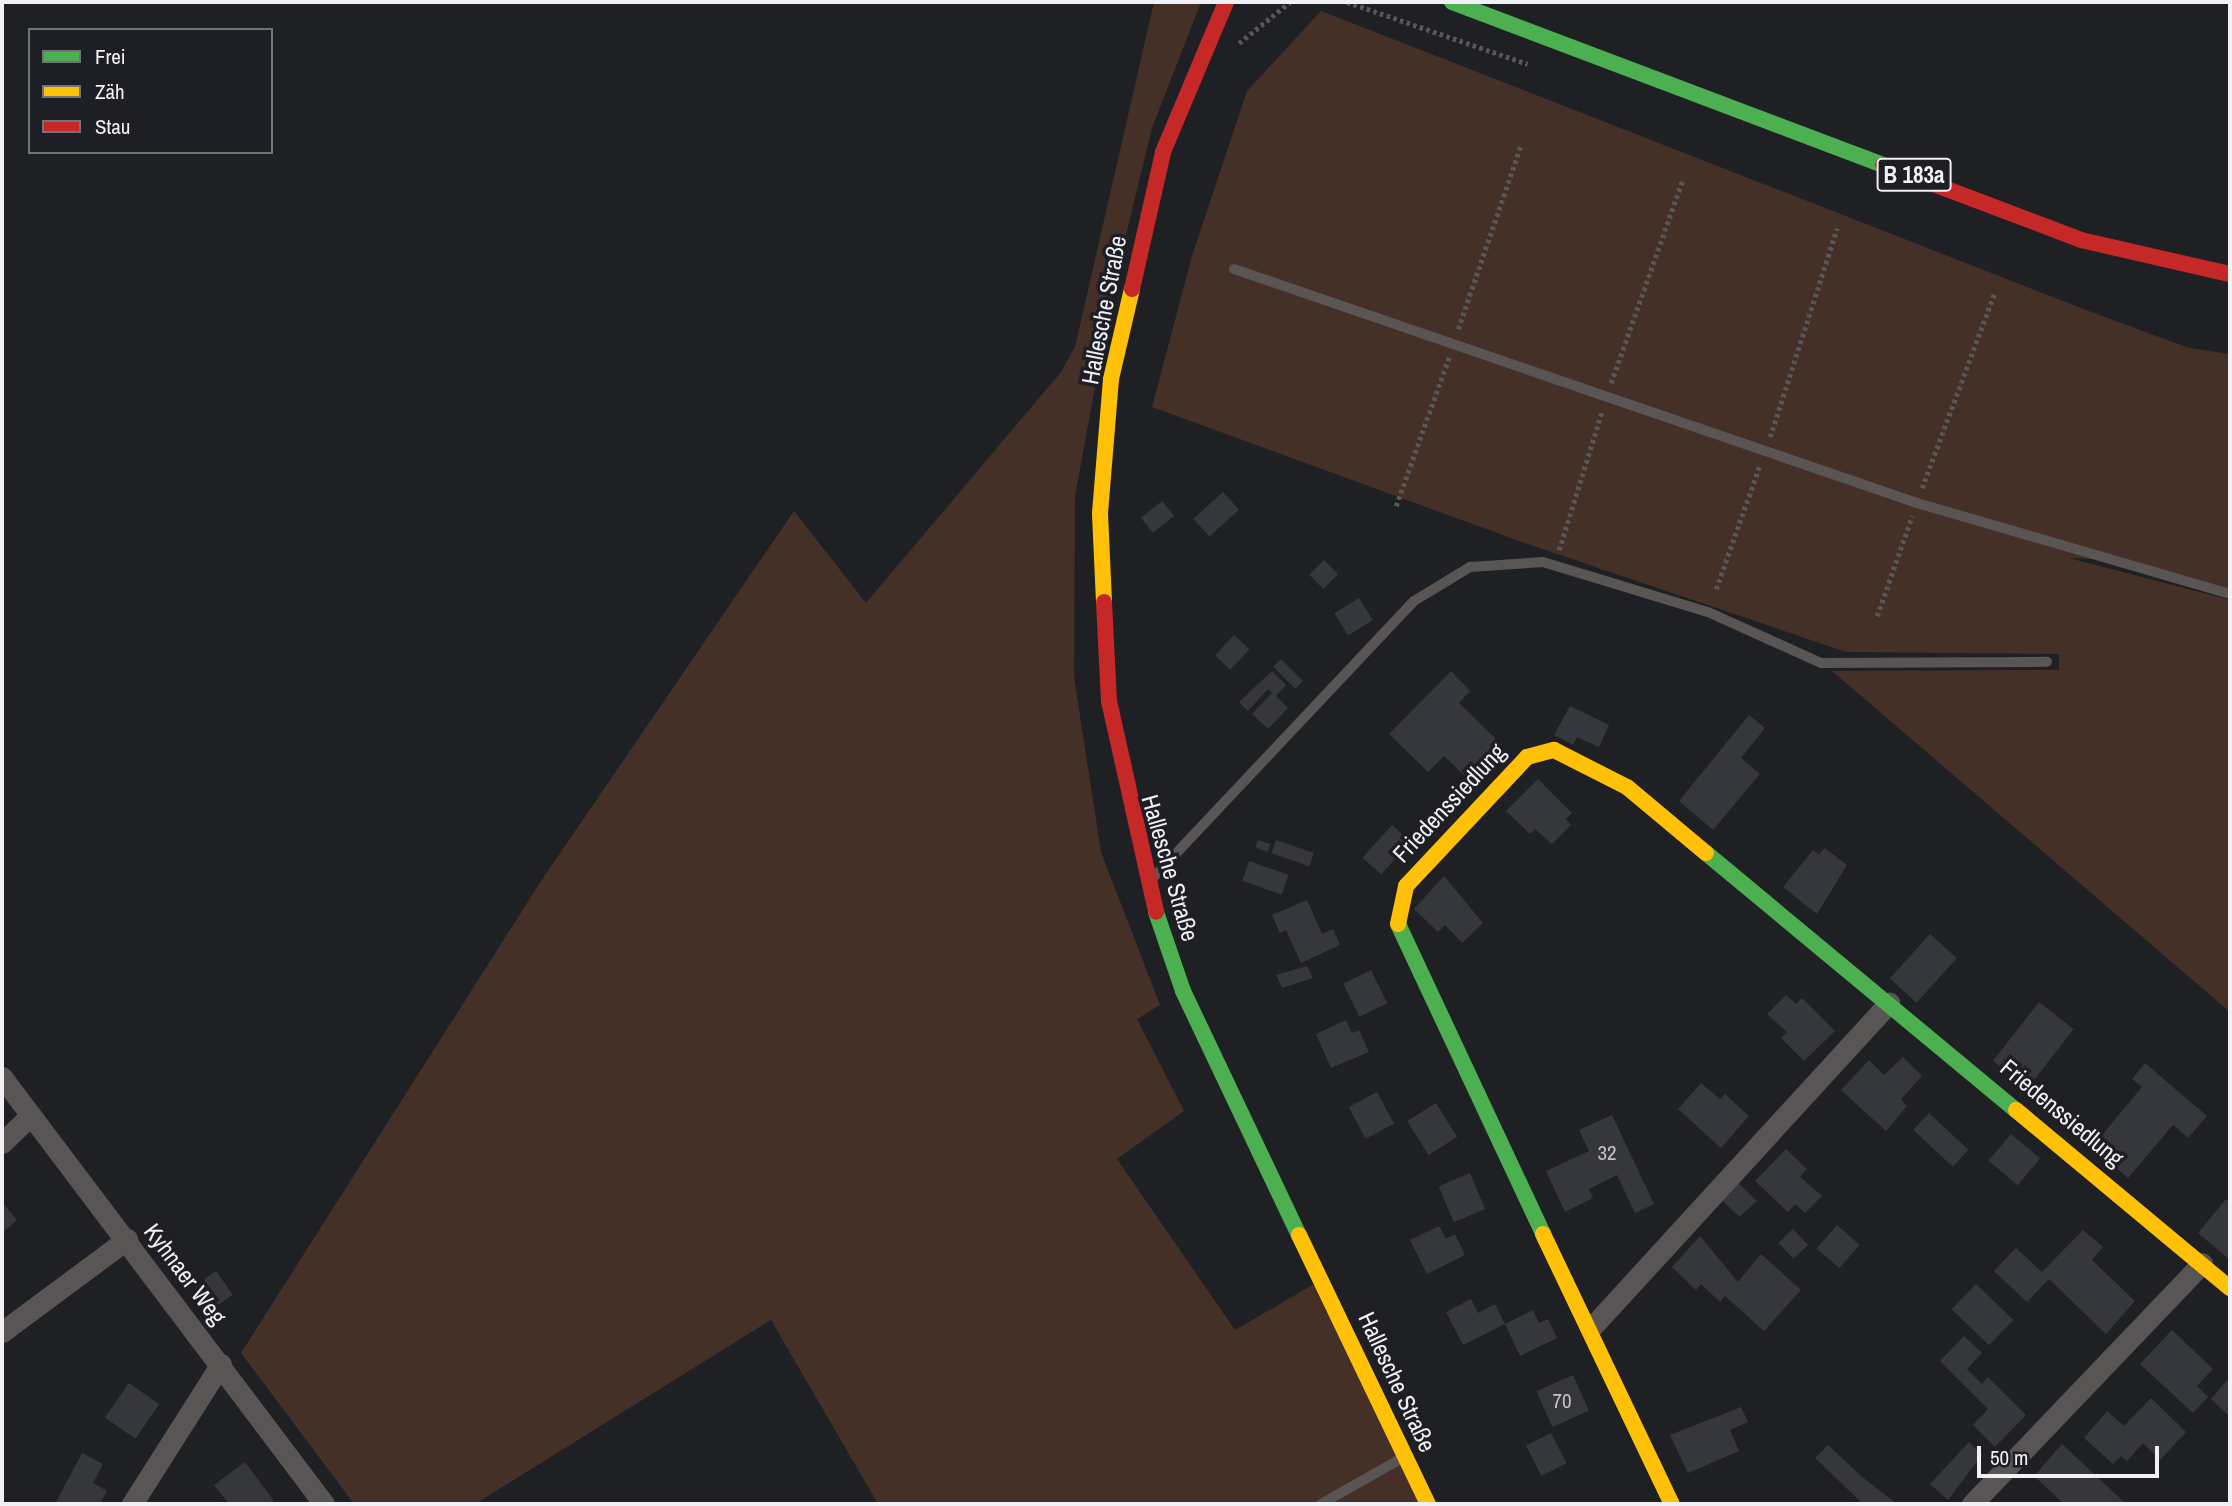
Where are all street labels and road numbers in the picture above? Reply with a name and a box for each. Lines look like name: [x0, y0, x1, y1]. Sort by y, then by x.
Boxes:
road number: B 183a: [1876, 156, 1952, 194]
street label: Hallesche Straße: [1075, 233, 1133, 387]
street label: Friedenssiedlung: [1387, 738, 1511, 868]
street label: Hallesche Straße: [1135, 791, 1205, 945]
street label: Friedenssiedlung: [1995, 1053, 2129, 1173]
street label: Kyhnaer Weg: [138, 1218, 232, 1330]
street label: Hallesche Straße: [1352, 1308, 1442, 1456]

